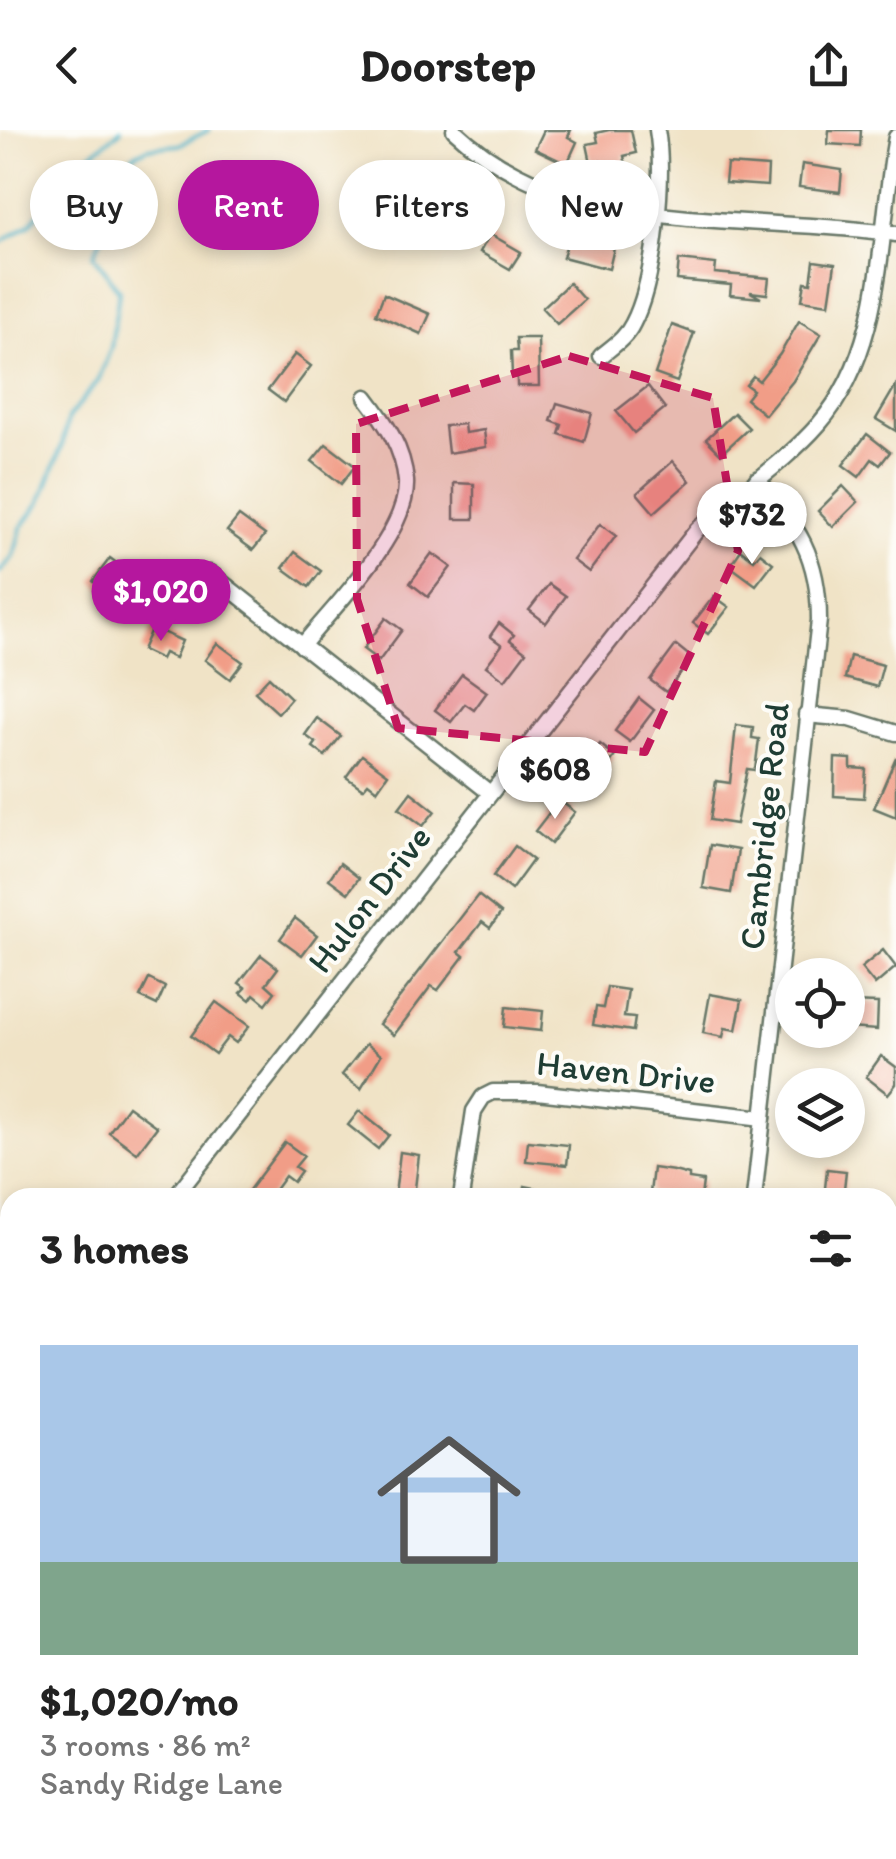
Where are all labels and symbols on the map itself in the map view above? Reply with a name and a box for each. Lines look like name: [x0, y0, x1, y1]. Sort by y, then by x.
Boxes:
pin: $732: [693, 482, 811, 567]
pin: $1,020: [80, 559, 242, 644]
street label: Cambridge Road: [730, 700, 798, 952]
pin: $608: [496, 737, 614, 822]
street label: Hulon Drive: [298, 817, 440, 981]
street label: Haven Drive: [535, 1042, 717, 1102]

